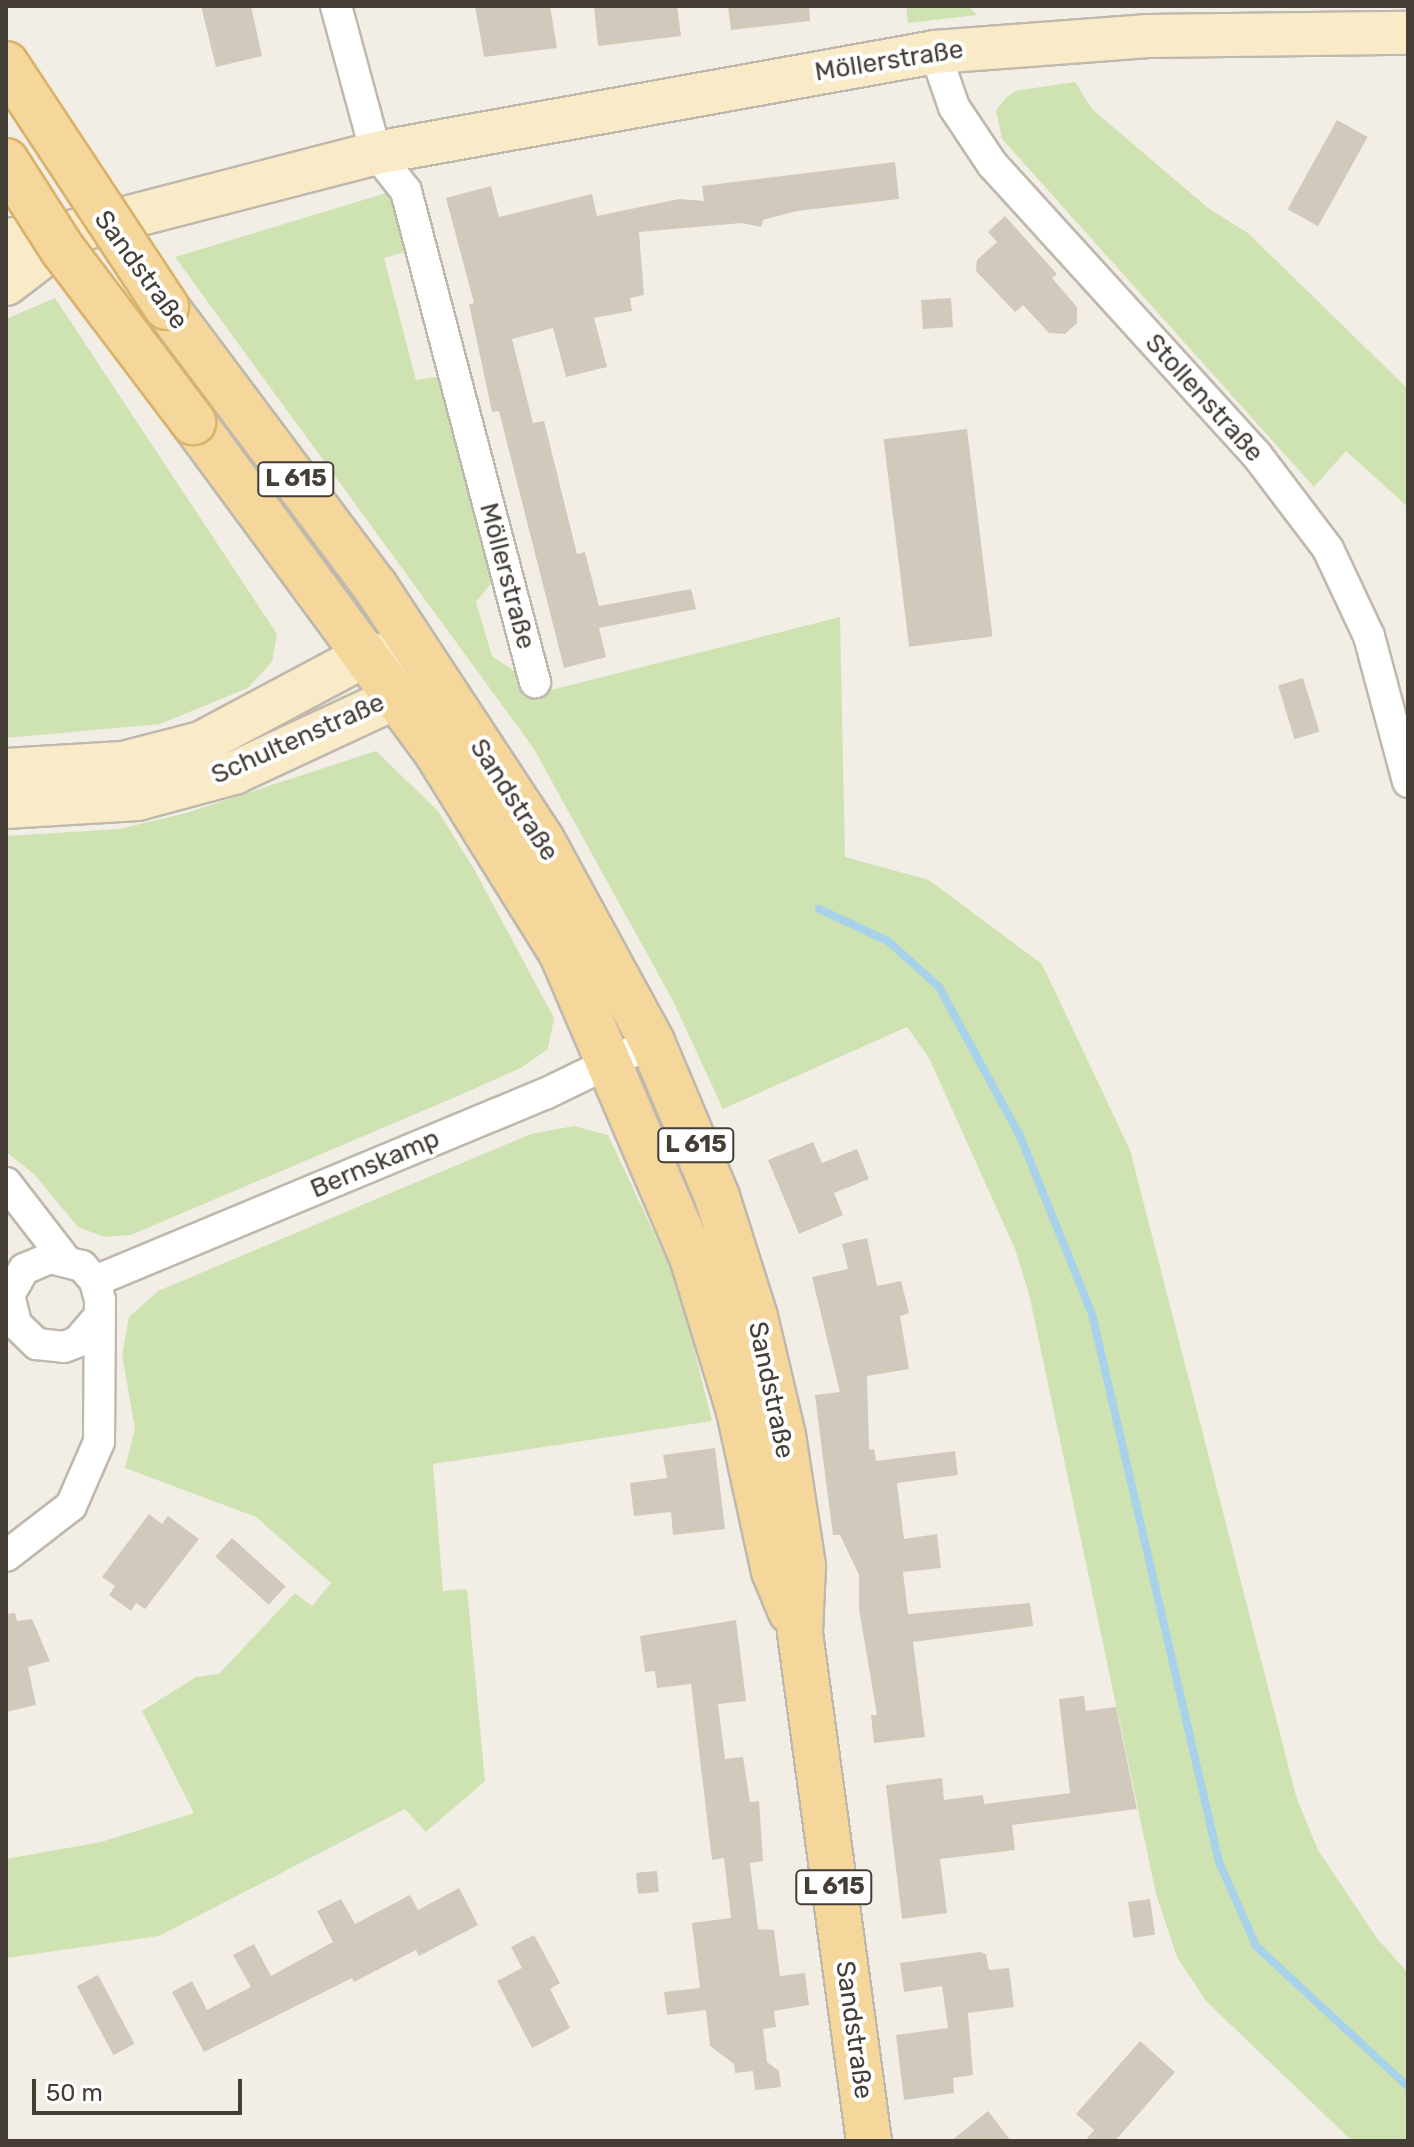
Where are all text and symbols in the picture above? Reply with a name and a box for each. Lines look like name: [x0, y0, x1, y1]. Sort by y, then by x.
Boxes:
street label: Möllerstraße: [813, 34, 965, 88]
street label: Sandstraße: [88, 205, 194, 335]
street label: Stollenstraße: [1138, 328, 1270, 468]
road number: L 615: [256, 459, 336, 499]
street label: Möllerstraße: [473, 500, 541, 652]
street label: Schultenstraße: [207, 687, 389, 791]
street label: Sandstraße: [463, 733, 565, 867]
street label: Bernskamp: [306, 1123, 444, 1205]
road number: L 615: [656, 1125, 736, 1165]
street label: Sandstraße: [741, 1319, 801, 1461]
road number: L 615: [794, 1867, 874, 1907]
street label: Sandstraße: [829, 1959, 879, 2101]
scale bar: [36, 2063, 246, 2113]
text: 50 m: [46, 2079, 103, 2107]

